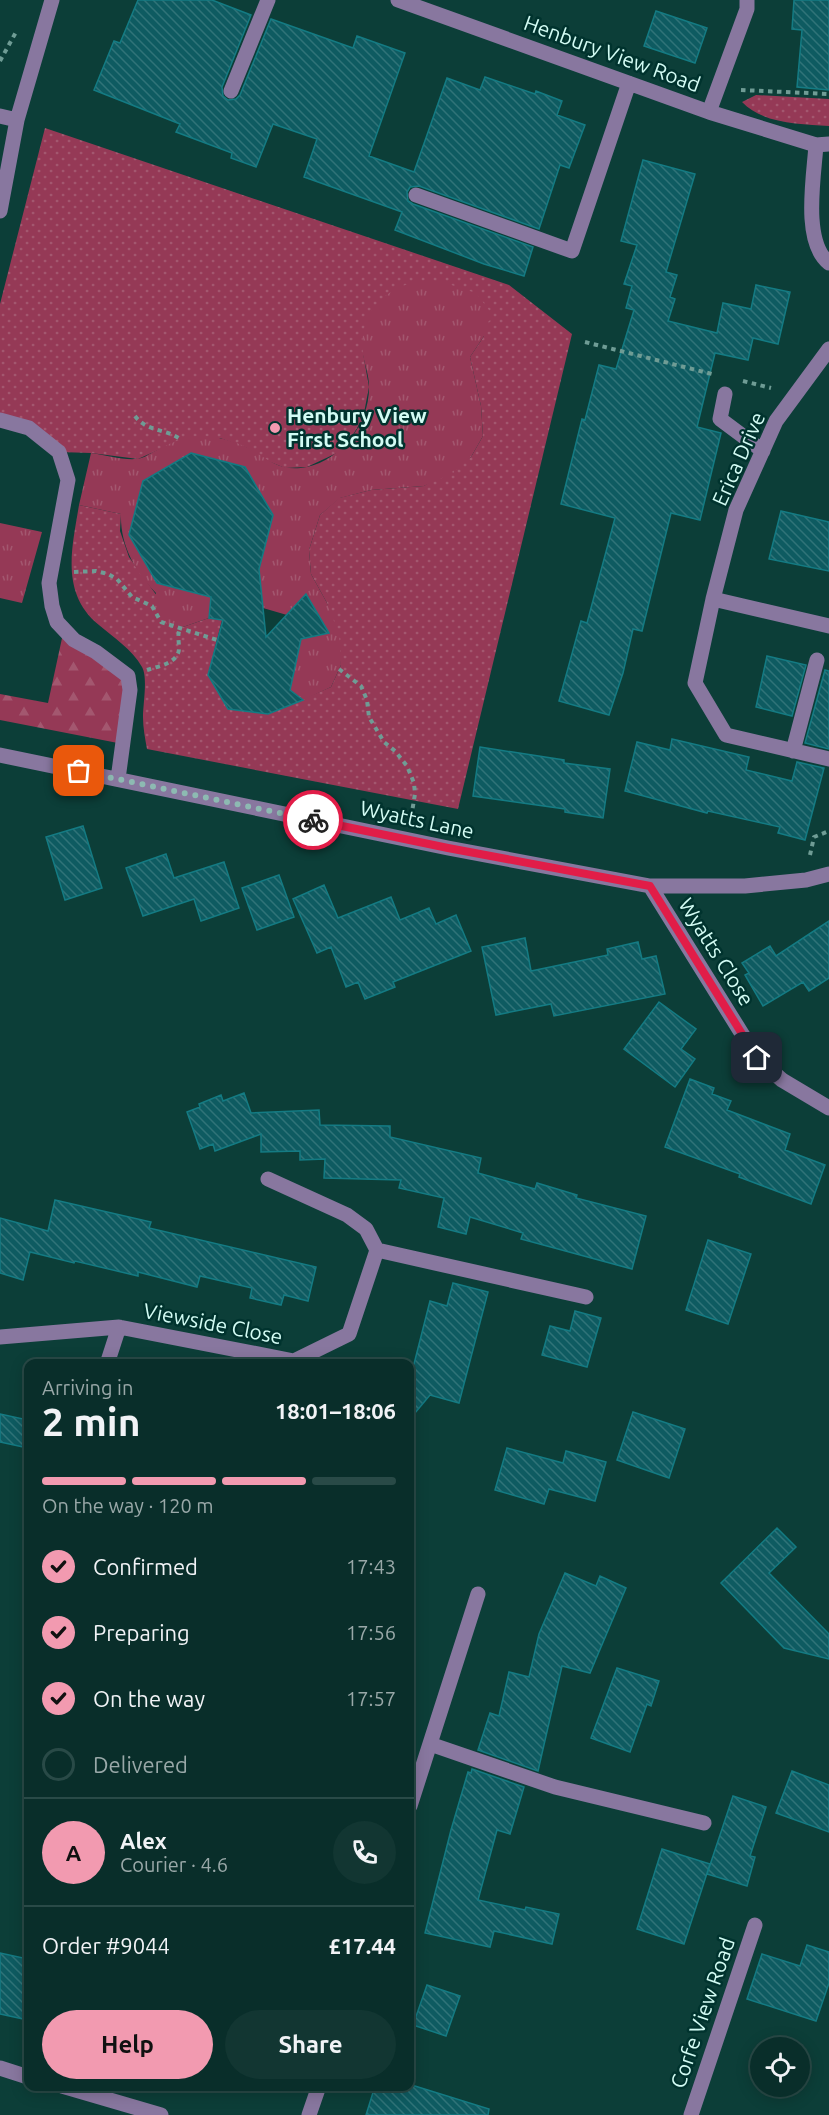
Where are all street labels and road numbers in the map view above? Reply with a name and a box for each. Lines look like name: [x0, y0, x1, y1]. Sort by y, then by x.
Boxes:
street label: Henbury View Road: [521, 10, 704, 96]
street label: Erica Drive: [707, 408, 769, 509]
street label: Wyatts Lane: [358, 795, 476, 843]
street label: Wyatts Close: [674, 893, 759, 1010]
street label: Viewside Close: [142, 1298, 285, 1348]
street label: Corfe View Road: [665, 1934, 739, 2091]

